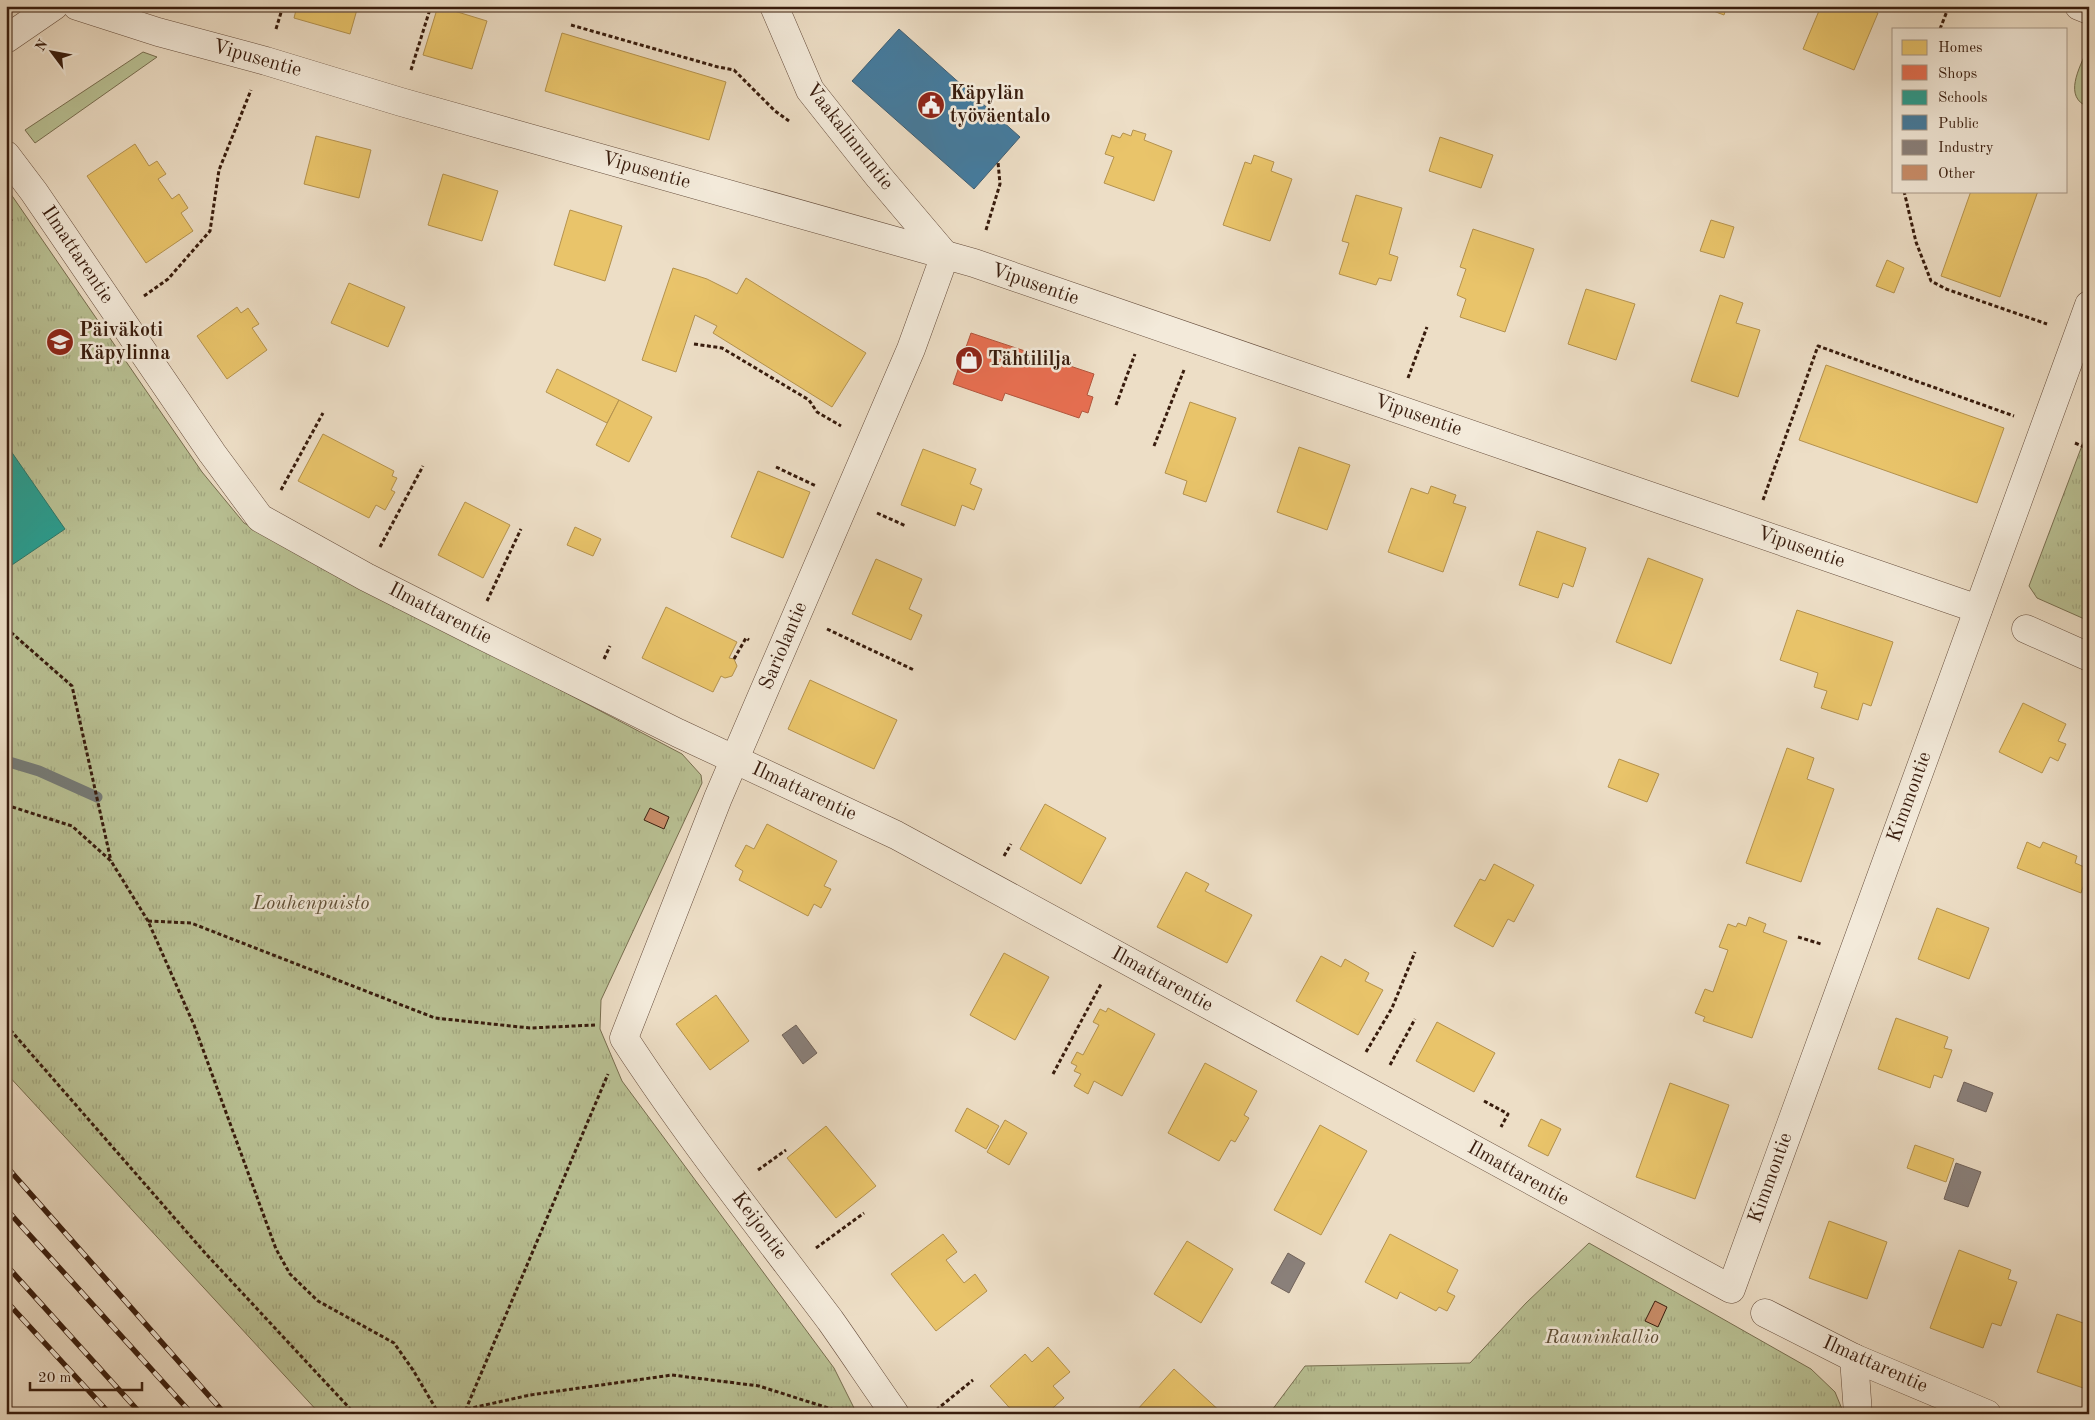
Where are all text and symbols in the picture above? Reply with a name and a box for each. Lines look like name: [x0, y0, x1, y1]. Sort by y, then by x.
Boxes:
north arrow: [28, 28, 78, 78]
legend: [1892, 28, 2068, 192]
text: N: [33, 37, 51, 54]
street label: Vipusentie: [210, 37, 304, 81]
text: Homes: [1938, 41, 1983, 56]
text: Shops: [1938, 67, 1977, 82]
street label: Vaakalinnuntie: [801, 80, 897, 194]
place label: Käpylän työväentalo: [950, 84, 1051, 127]
public building icon: Käpylän työväentalo: [916, 90, 946, 120]
text: Schools: [1938, 91, 1987, 106]
text: Public: [1938, 117, 1979, 132]
text: Industry: [1938, 141, 1994, 156]
street label: Vipusentie: [599, 149, 693, 193]
text: Other: [1938, 167, 1975, 182]
street label: Ilmattarentie: [37, 203, 117, 307]
street label: Vipusentie: [989, 261, 1081, 309]
place label: Päiväkoti Käpylinna: [79, 321, 170, 364]
school or university icon: Päiväkoti Käpylinna: [45, 327, 75, 357]
shop icon: Tähtililja: [954, 345, 984, 375]
place label: Tähtililja: [988, 350, 1071, 370]
street label: Vipusentie: [1372, 392, 1464, 440]
street label: Vipusentie: [1755, 524, 1847, 572]
street label: Ilmattarentie: [385, 579, 495, 649]
street label: Sariolantie: [757, 599, 811, 693]
street label: Kimmontie: [1884, 749, 1936, 845]
street label: Ilmattarentie: [749, 759, 859, 825]
park label: Louhenpuisto: [251, 894, 370, 914]
street label: Ilmattarentie: [1108, 944, 1216, 1016]
street label: Kimmontie: [1745, 1130, 1797, 1226]
street label: Ilmattarentie: [1464, 1138, 1572, 1210]
street label: Keijontie: [727, 1189, 791, 1263]
park label: Rauninkallio: [1544, 1328, 1659, 1348]
street label: Ilmattarentie: [1819, 1333, 1931, 1397]
scale bar: [30, 1360, 142, 1392]
text: 20 m: [38, 1371, 72, 1386]

